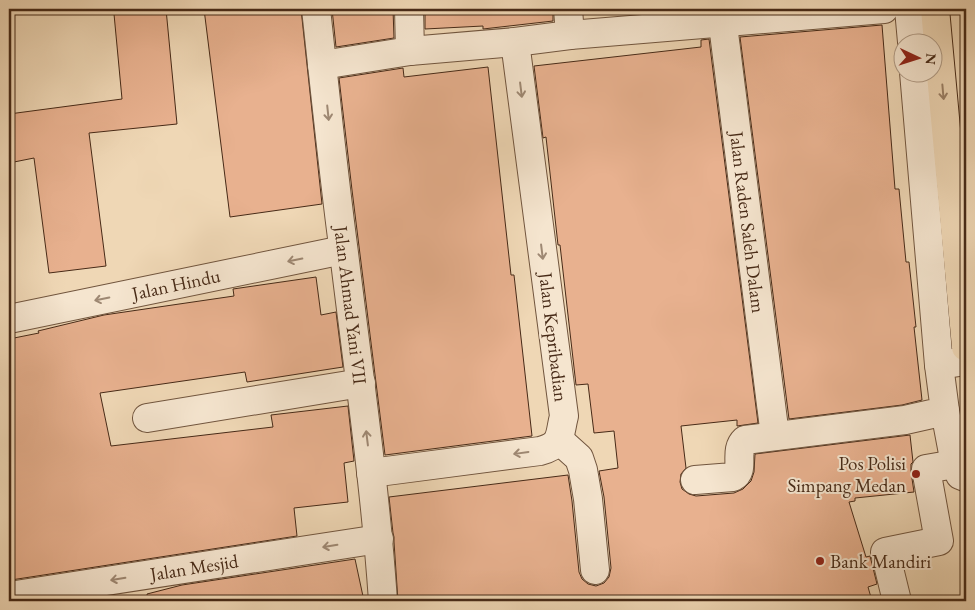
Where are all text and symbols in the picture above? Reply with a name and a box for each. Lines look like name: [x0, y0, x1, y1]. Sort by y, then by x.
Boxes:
north arrow: [892, 32, 942, 82]
text: N: [922, 53, 940, 66]
one-way arrow: [516, 82, 526, 98]
one-way arrow: [938, 84, 948, 100]
one-way arrow: [323, 105, 333, 121]
street label: Jalan Raden Saleh Dalam: [724, 128, 771, 315]
street label: Jalan Ahmad Yani VII: [328, 222, 373, 386]
one-way arrow: [538, 243, 548, 259]
one-way arrow: [288, 255, 304, 265]
street label: Jalan Hindu: [128, 263, 223, 306]
street label: Jalan Kepribadian: [533, 269, 574, 403]
one-way arrow: [94, 295, 110, 304]
one-way arrow: [362, 430, 372, 446]
one-way arrow: [513, 448, 529, 458]
place label: Pos Polisi Simpang Medan: [787, 451, 906, 498]
marker: Pos Polisi Simpang Medan: [910, 468, 922, 480]
one-way arrow: [323, 541, 339, 551]
street label: Jalan Mesjid: [146, 548, 240, 587]
place label: Bank Mandiri: [830, 549, 931, 574]
marker: Bank Mandiri: [814, 555, 826, 567]
one-way arrow: [110, 574, 126, 584]

